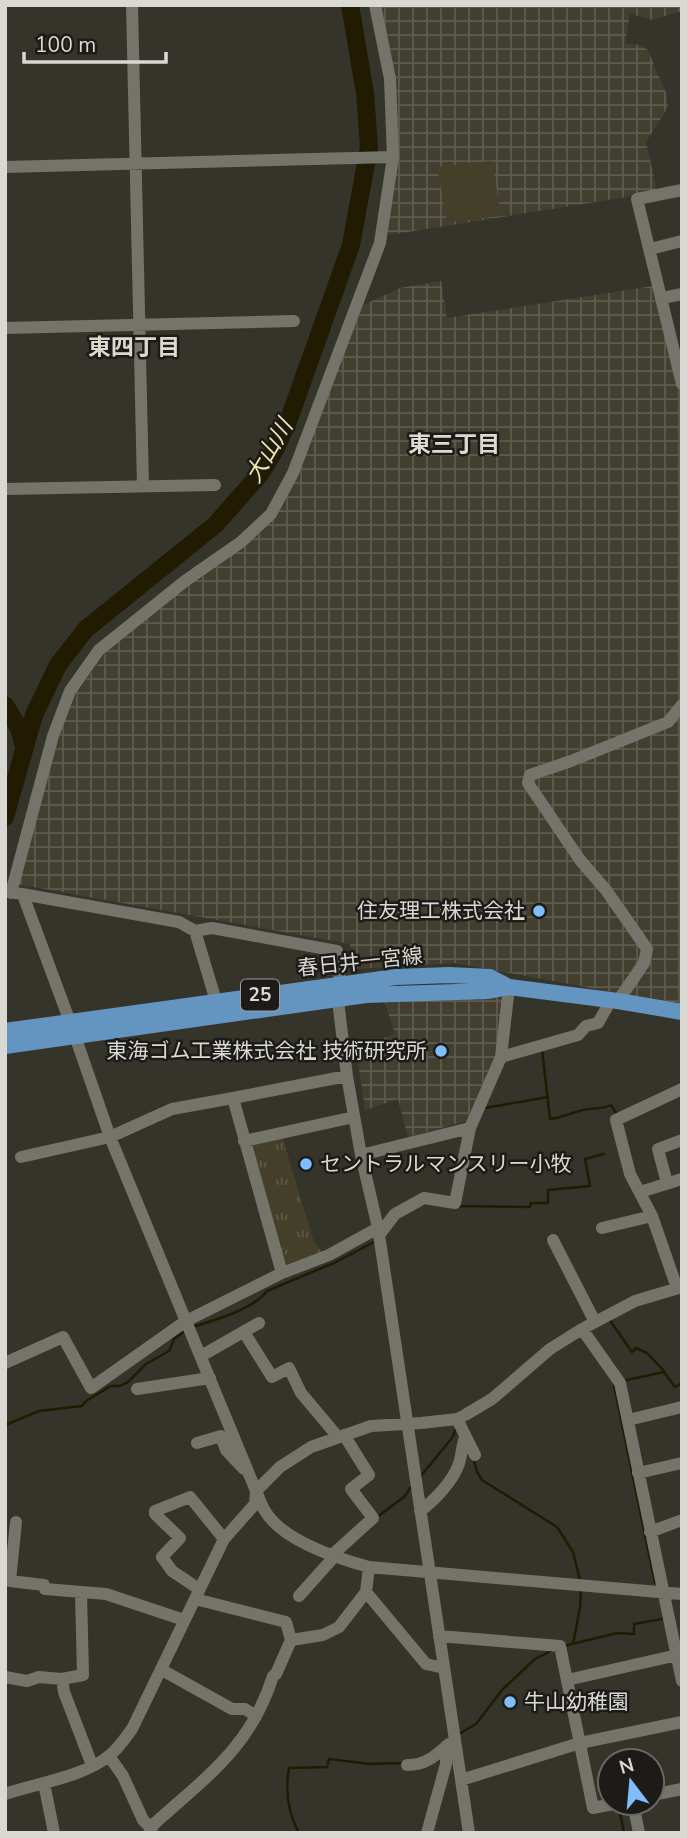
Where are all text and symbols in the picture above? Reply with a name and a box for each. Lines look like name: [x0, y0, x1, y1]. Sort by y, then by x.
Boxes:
scale bar: [24, 21, 166, 65]
text: 100 m: [35, 31, 96, 59]
district label: 東四丁目: [88, 332, 180, 363]
water label: 大山川: [238, 411, 302, 489]
district label: 東三丁目: [408, 429, 500, 460]
place label: 住友理工株式会社: [357, 897, 525, 925]
marker: 住友理工株式会社: [531, 903, 547, 919]
street label: 春日井一宮線: [296, 941, 424, 983]
road number: 25: [241, 979, 279, 1010]
place label: 東海ゴム工業株式会社 技術研究所: [107, 1037, 427, 1065]
marker: 東海ゴム工業株式会社 技術研究所: [433, 1043, 449, 1059]
place label: セントラルマンスリー小牧: [320, 1150, 572, 1178]
marker: セントラルマンスリー小牧: [298, 1156, 314, 1172]
place label: 牛山幼稚園: [524, 1688, 629, 1716]
marker: 牛山幼稚園: [502, 1694, 518, 1710]
north arrow: [596, 1747, 666, 1817]
text: N: [616, 1752, 637, 1781]

